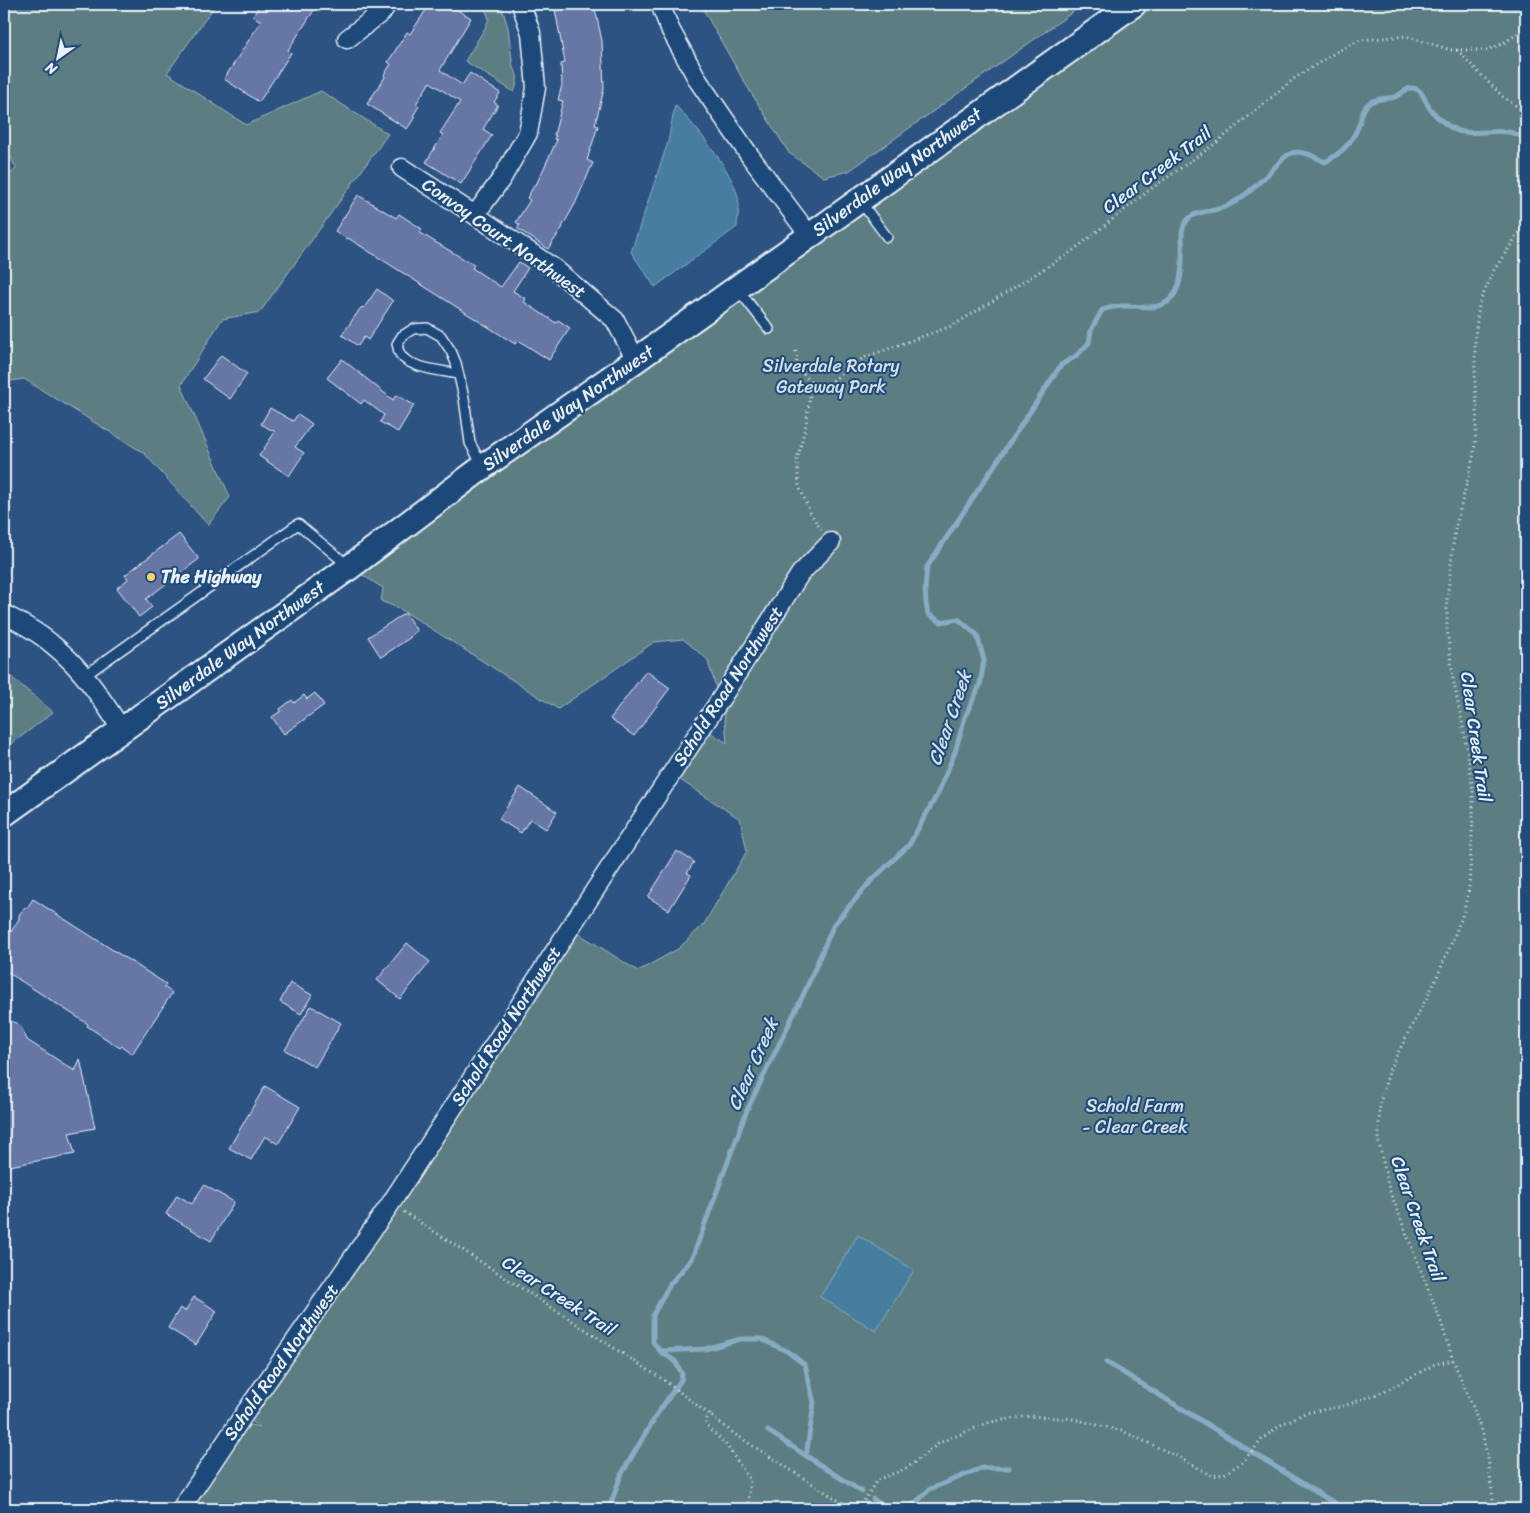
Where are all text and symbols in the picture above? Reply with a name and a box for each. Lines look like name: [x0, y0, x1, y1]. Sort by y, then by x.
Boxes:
north arrow: [32, 32, 82, 82]
text: N: [40, 55, 63, 82]
street label: Silverdale Way Northwest: [805, 99, 990, 245]
street label: Clear Creek Trail: [1095, 117, 1220, 222]
street label: Convoy Court Northwest: [415, 169, 593, 307]
street label: Silverdale Way Northwest: [475, 336, 661, 480]
park label: Silverdale Rotary Gateway Park: [762, 350, 900, 403]
place label: The Highway: [161, 561, 262, 593]
marker: The Highway: [145, 571, 157, 583]
street label: Silverdale Way Northwest: [148, 572, 333, 718]
street label: Schold Road Northwest: [664, 599, 792, 773]
water label: Clear Creek: [918, 664, 982, 770]
street label: Clear Creek Trail: [1451, 670, 1501, 805]
street label: Schold Road Northwest: [442, 939, 570, 1113]
water label: Clear Creek: [717, 1010, 789, 1116]
park label: Schold Farm - Clear Creek: [1082, 1090, 1188, 1143]
street label: Clear Creek Trail: [1381, 1152, 1455, 1287]
street label: Clear Creek Trail: [495, 1247, 624, 1346]
street label: Schold Road Northwest: [215, 1277, 347, 1447]

